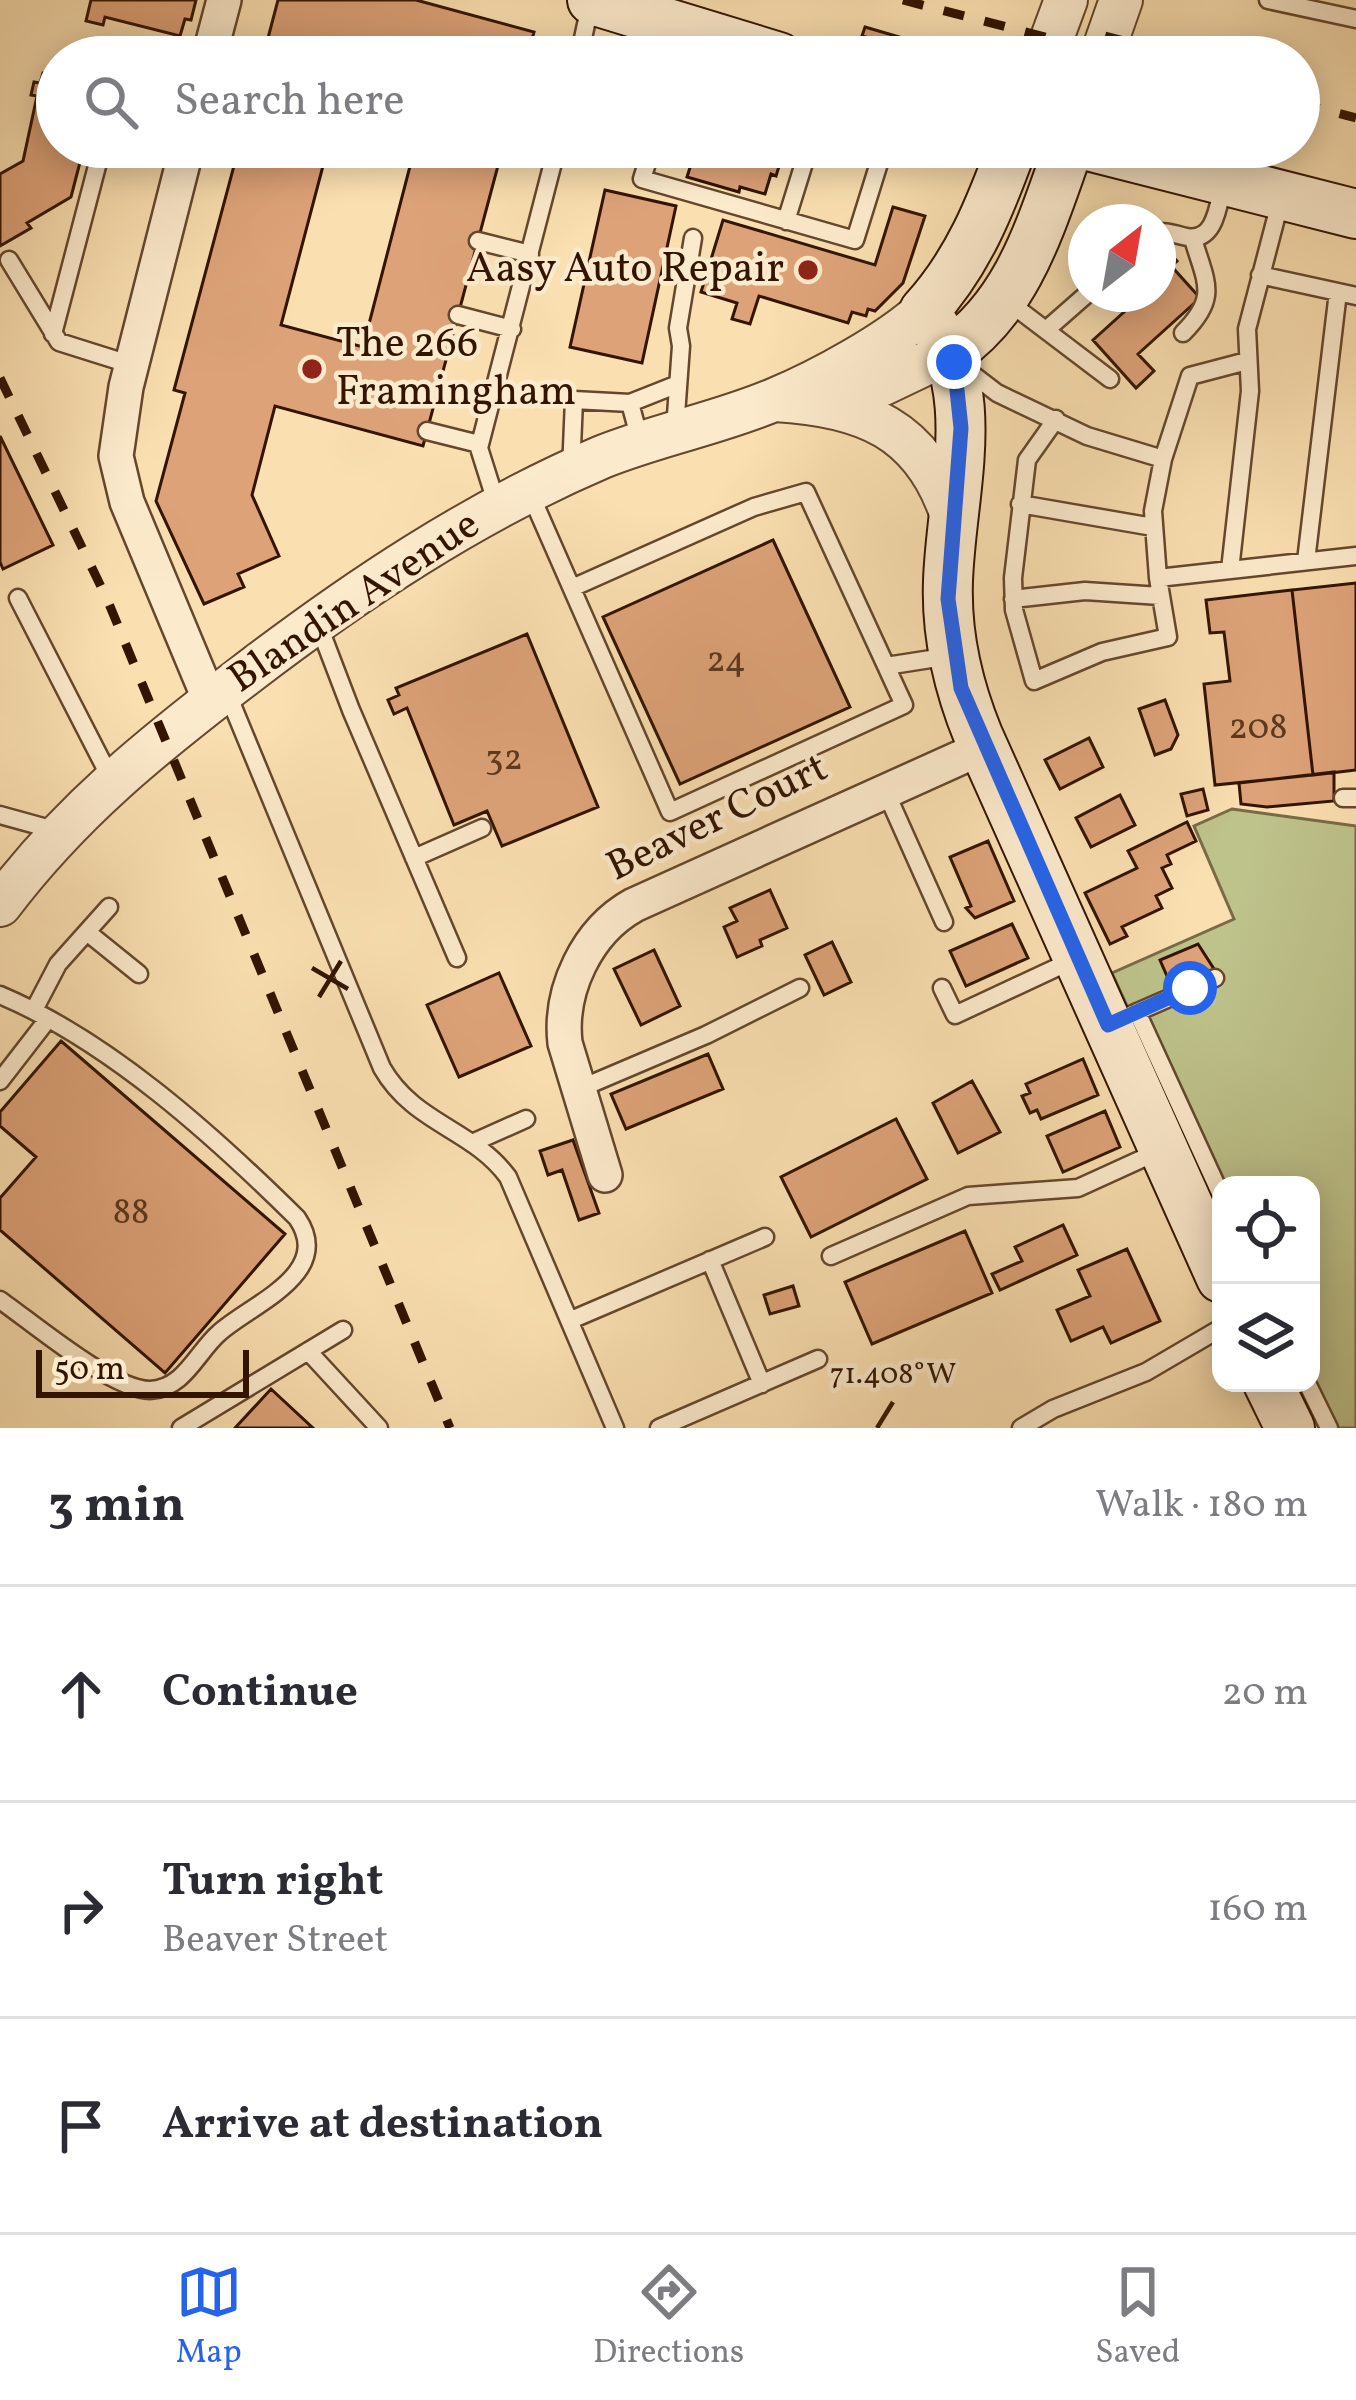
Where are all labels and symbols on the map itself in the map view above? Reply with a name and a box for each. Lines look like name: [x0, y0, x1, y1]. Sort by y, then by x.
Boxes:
north arrow: [1068, 204, 1176, 312]
place label: Aasy Auto Repair: [466, 241, 784, 300]
marker: Aasy Auto Repair: [795, 257, 821, 283]
place label: The 266 Framingham: [336, 316, 576, 423]
route end: [927, 335, 981, 389]
marker: The 266 Framingham: [299, 356, 325, 382]
street label: Blandin Avenue: [218, 497, 492, 709]
house number: 24: [706, 637, 746, 687]
house number: 208: [1229, 704, 1287, 754]
house number: 32: [485, 735, 523, 785]
street label: Beaver Court: [598, 740, 838, 898]
route start: [1163, 961, 1217, 1015]
house number: 88: [113, 1189, 149, 1239]
scale bar: [36, 1344, 249, 1397]
text: 71.408°W: [830, 1354, 956, 1396]

